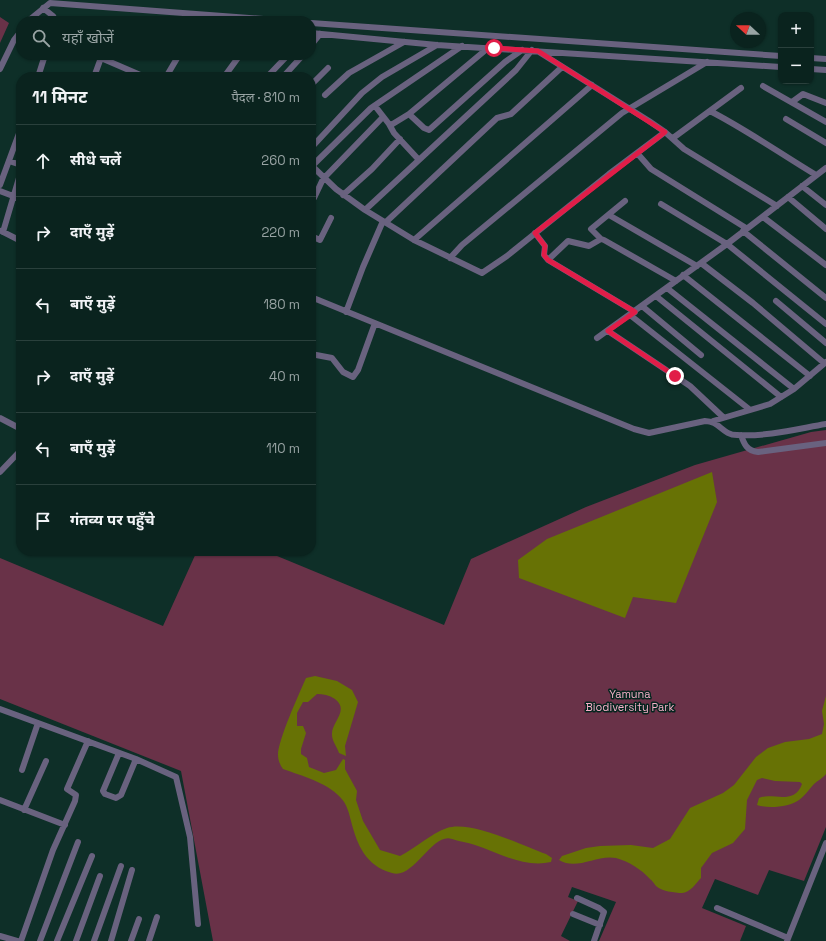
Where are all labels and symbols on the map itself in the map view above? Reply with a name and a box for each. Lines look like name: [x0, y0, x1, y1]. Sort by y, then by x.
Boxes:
north arrow: [730, 12, 766, 48]
route start: [485, 39, 503, 57]
route end: [666, 367, 684, 385]
park label: Yamuna Biodiversity Park: [586, 687, 674, 714]

